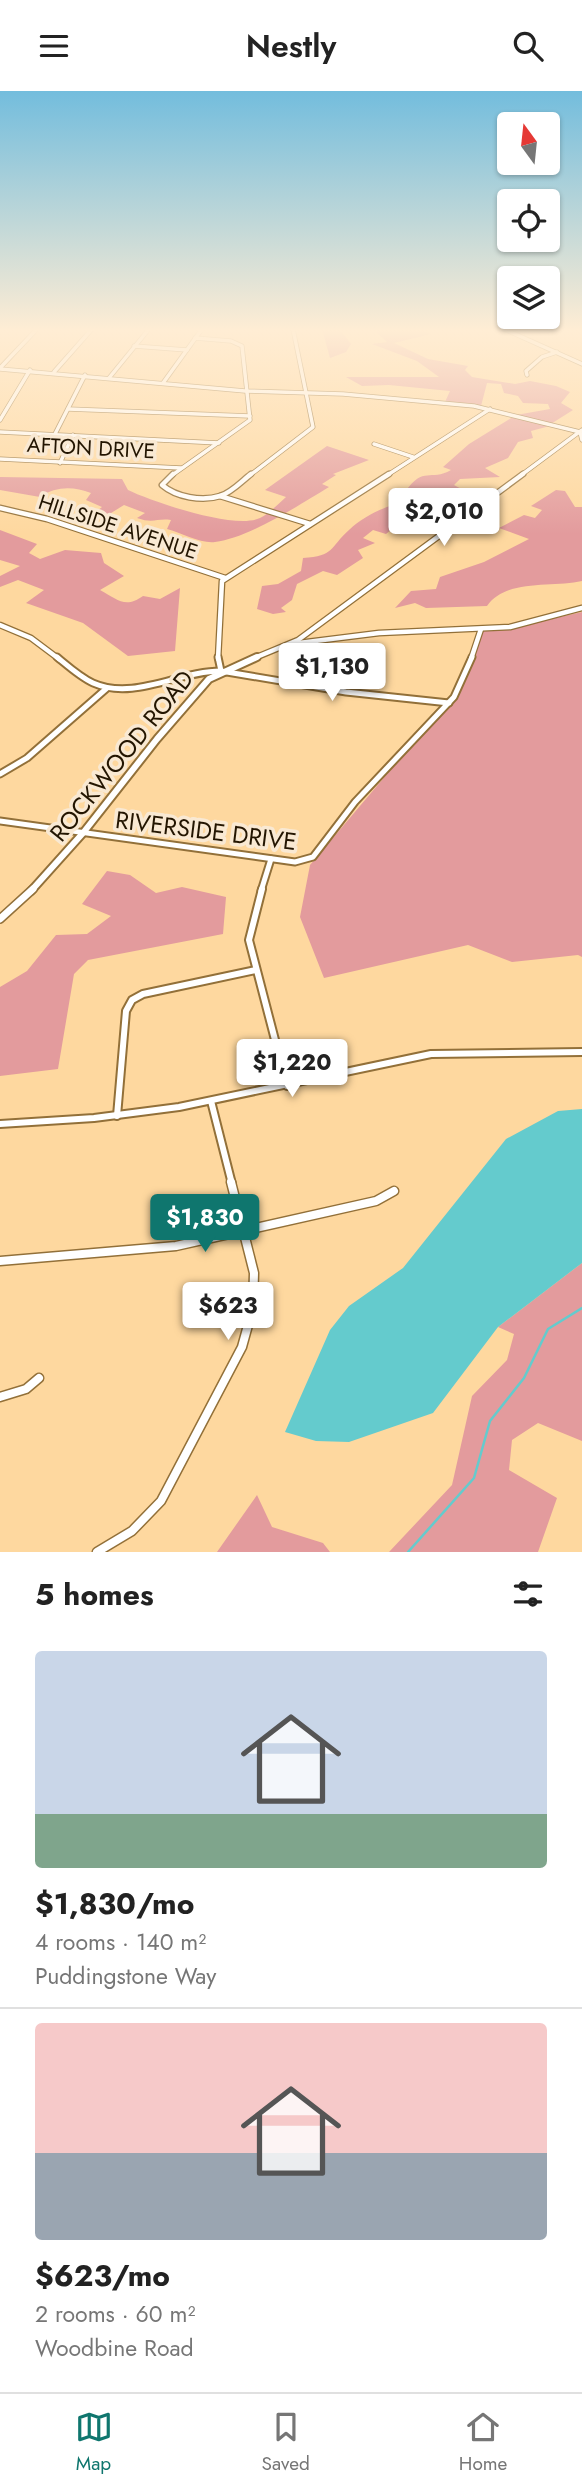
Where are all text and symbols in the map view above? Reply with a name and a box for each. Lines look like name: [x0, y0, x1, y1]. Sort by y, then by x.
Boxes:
text: Nestly: [246, 23, 336, 69]
icon: menu: [35, 27, 73, 65]
icon: search: [509, 27, 547, 65]
north arrow: [497, 112, 560, 175]
map controls: [497, 112, 560, 329]
button: locate: [497, 189, 560, 252]
button: layers: [497, 266, 560, 329]
street label: AFTON DRIVE: [26, 430, 156, 466]
street label: HILLSIDE AVENUE: [34, 487, 202, 567]
pin: $2,010: [387, 489, 501, 548]
text: $2,010: [404, 494, 484, 528]
pin: $1,130: [275, 643, 389, 703]
text: $1,130: [295, 649, 369, 683]
street label: ROCKWOOD ROAD: [41, 662, 202, 849]
street label: RIVERSIDE DRIVE: [113, 802, 299, 859]
pin: $1,220: [235, 1039, 349, 1099]
text: $1,220: [253, 1045, 331, 1079]
pin: $1,830: [148, 1195, 262, 1254]
text: $1,830: [166, 1200, 244, 1234]
pin: $623: [187, 1283, 269, 1342]
text: $623: [198, 1288, 258, 1322]
text: 5 homes: [35, 1573, 154, 1616]
icon: filters: [509, 1575, 547, 1613]
icon: home: [228, 1696, 354, 1822]
text: $1,830/mo: [35, 1882, 194, 1925]
text: 4 rooms · 140 m²: [35, 1925, 206, 1959]
text: Puddingstone Way: [35, 1959, 216, 1993]
icon: home: [228, 2068, 354, 2194]
text: $623/mo: [35, 2254, 170, 2297]
text: 2 rooms · 60 m²: [35, 2297, 195, 2331]
text: Woodbine Road: [35, 2331, 194, 2365]
tab: Map: [75, 2408, 113, 2477]
tab: Saved: [262, 2408, 310, 2477]
tab: Home: [459, 2408, 507, 2477]

